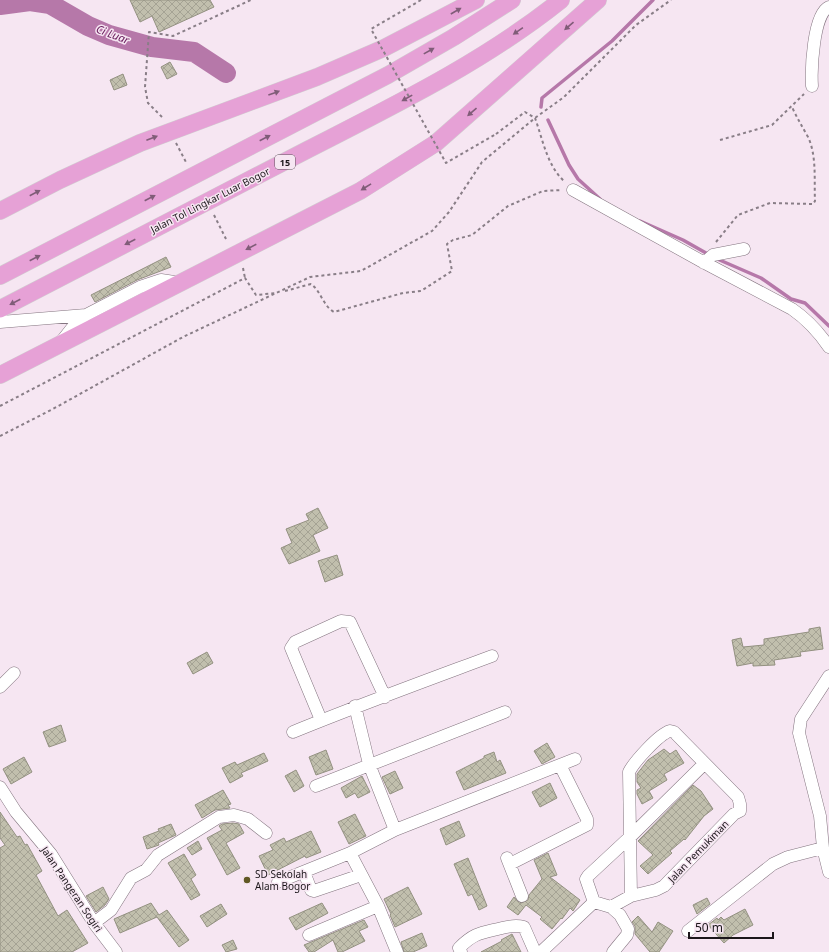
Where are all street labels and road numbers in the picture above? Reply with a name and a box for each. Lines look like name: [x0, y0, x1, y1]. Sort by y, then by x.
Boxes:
road number: 15: [275, 155, 295, 169]
street label: Jalan Tol Lingkar Luar Bogor: [147, 164, 272, 237]
street label: Jalan Pemukiman: [664, 817, 731, 886]
street label: Jalan Pangeran Sogiri: [38, 843, 106, 934]

